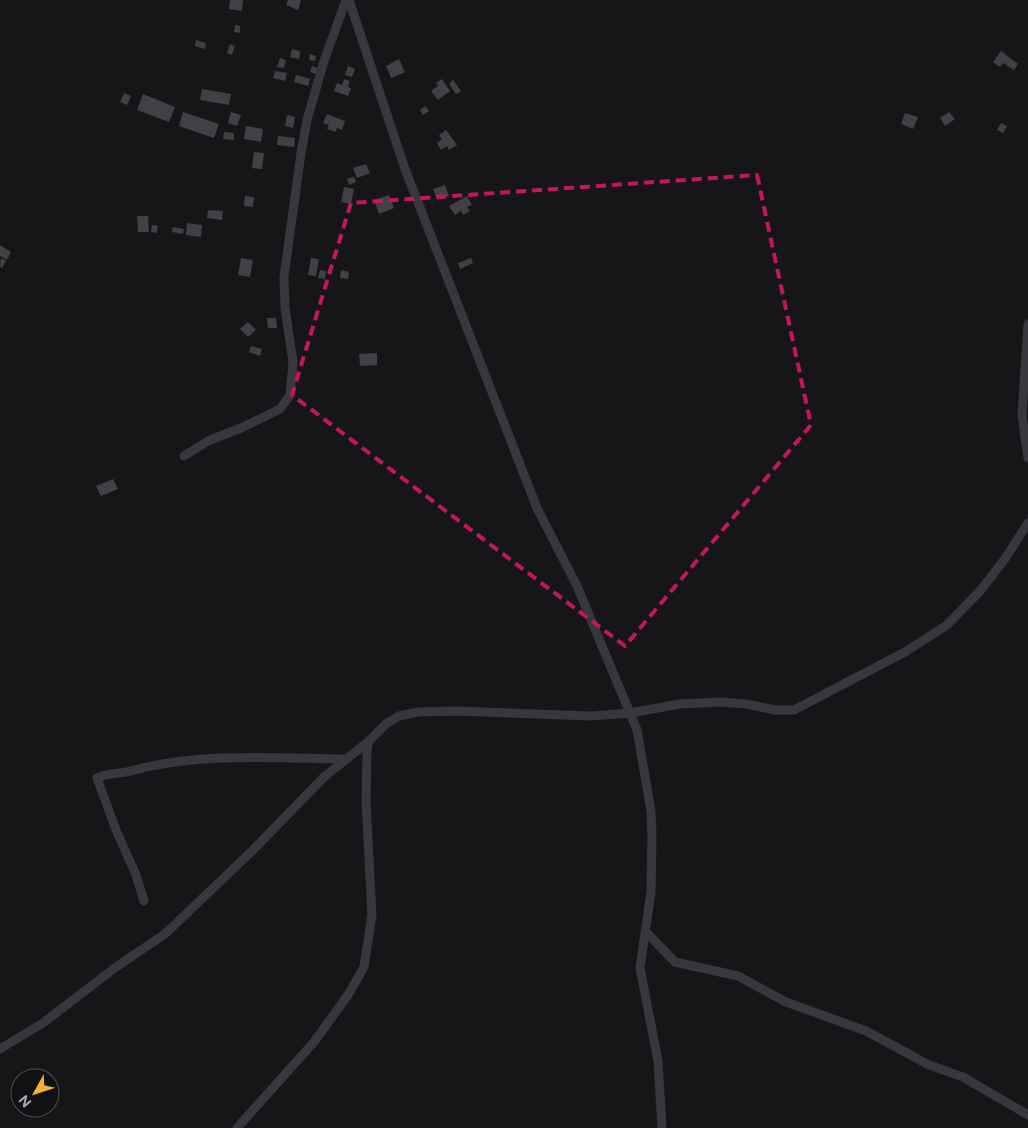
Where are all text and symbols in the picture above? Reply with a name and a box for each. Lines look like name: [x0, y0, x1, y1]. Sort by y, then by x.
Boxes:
north arrow: [10, 1068, 60, 1118]
text: N: [15, 1091, 35, 1111]

